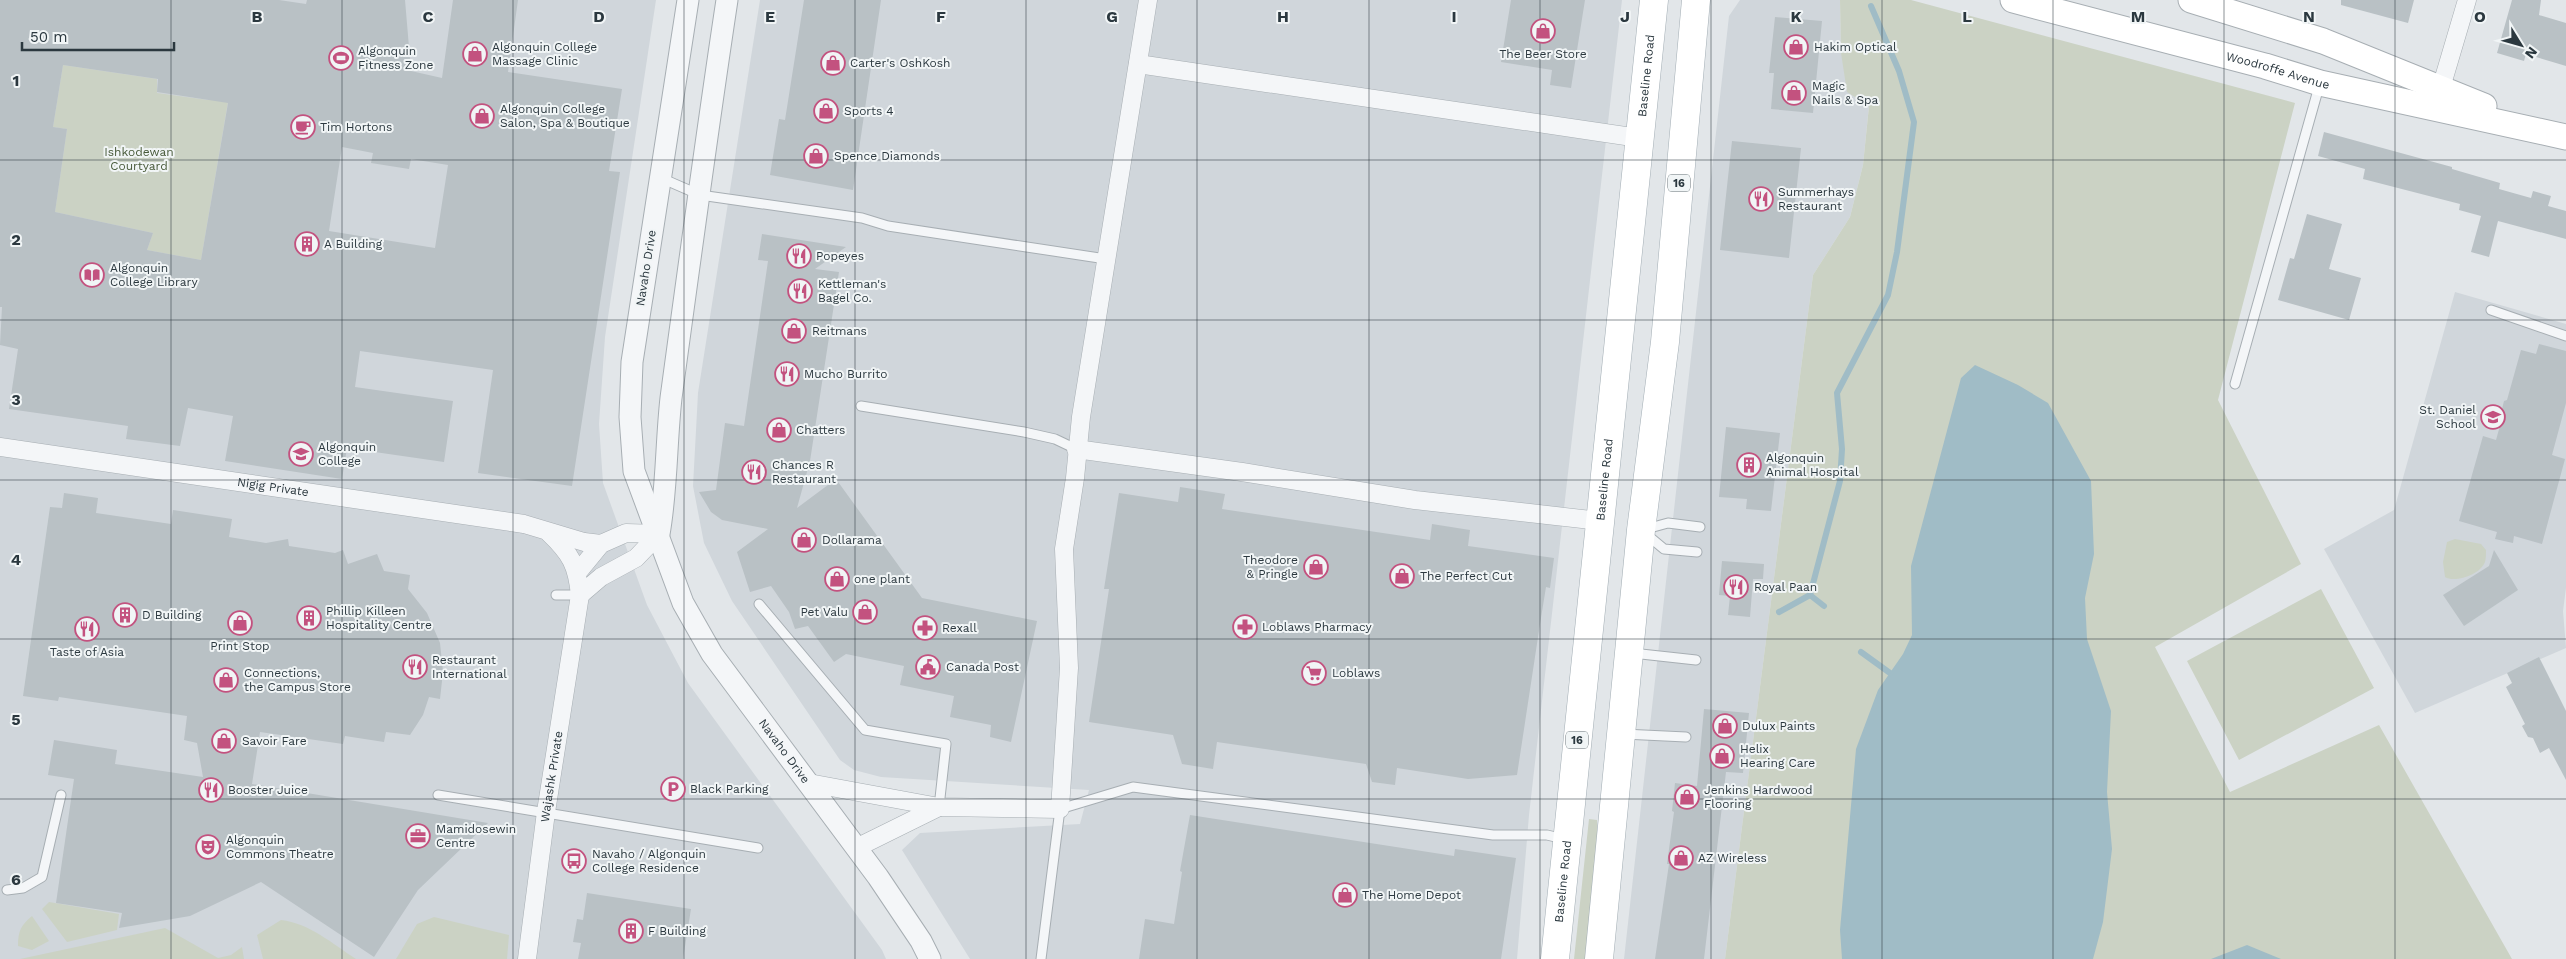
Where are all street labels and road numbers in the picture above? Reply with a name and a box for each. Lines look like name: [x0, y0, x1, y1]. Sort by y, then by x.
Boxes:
street label: Baseline Road: [1635, 34, 1657, 117]
street label: Woodroffe Avenue: [2224, 49, 2331, 92]
road number: 16: [1668, 174, 1690, 192]
street label: Navaho Drive: [633, 229, 659, 307]
street label: Baseline Road: [1593, 438, 1616, 521]
street label: Nigig Private: [236, 475, 310, 499]
street label: Navaho Drive: [756, 716, 813, 786]
street label: Wajashk Private: [538, 730, 566, 823]
road number: 16: [1566, 732, 1588, 748]
street label: Baseline Road: [1552, 840, 1574, 923]

